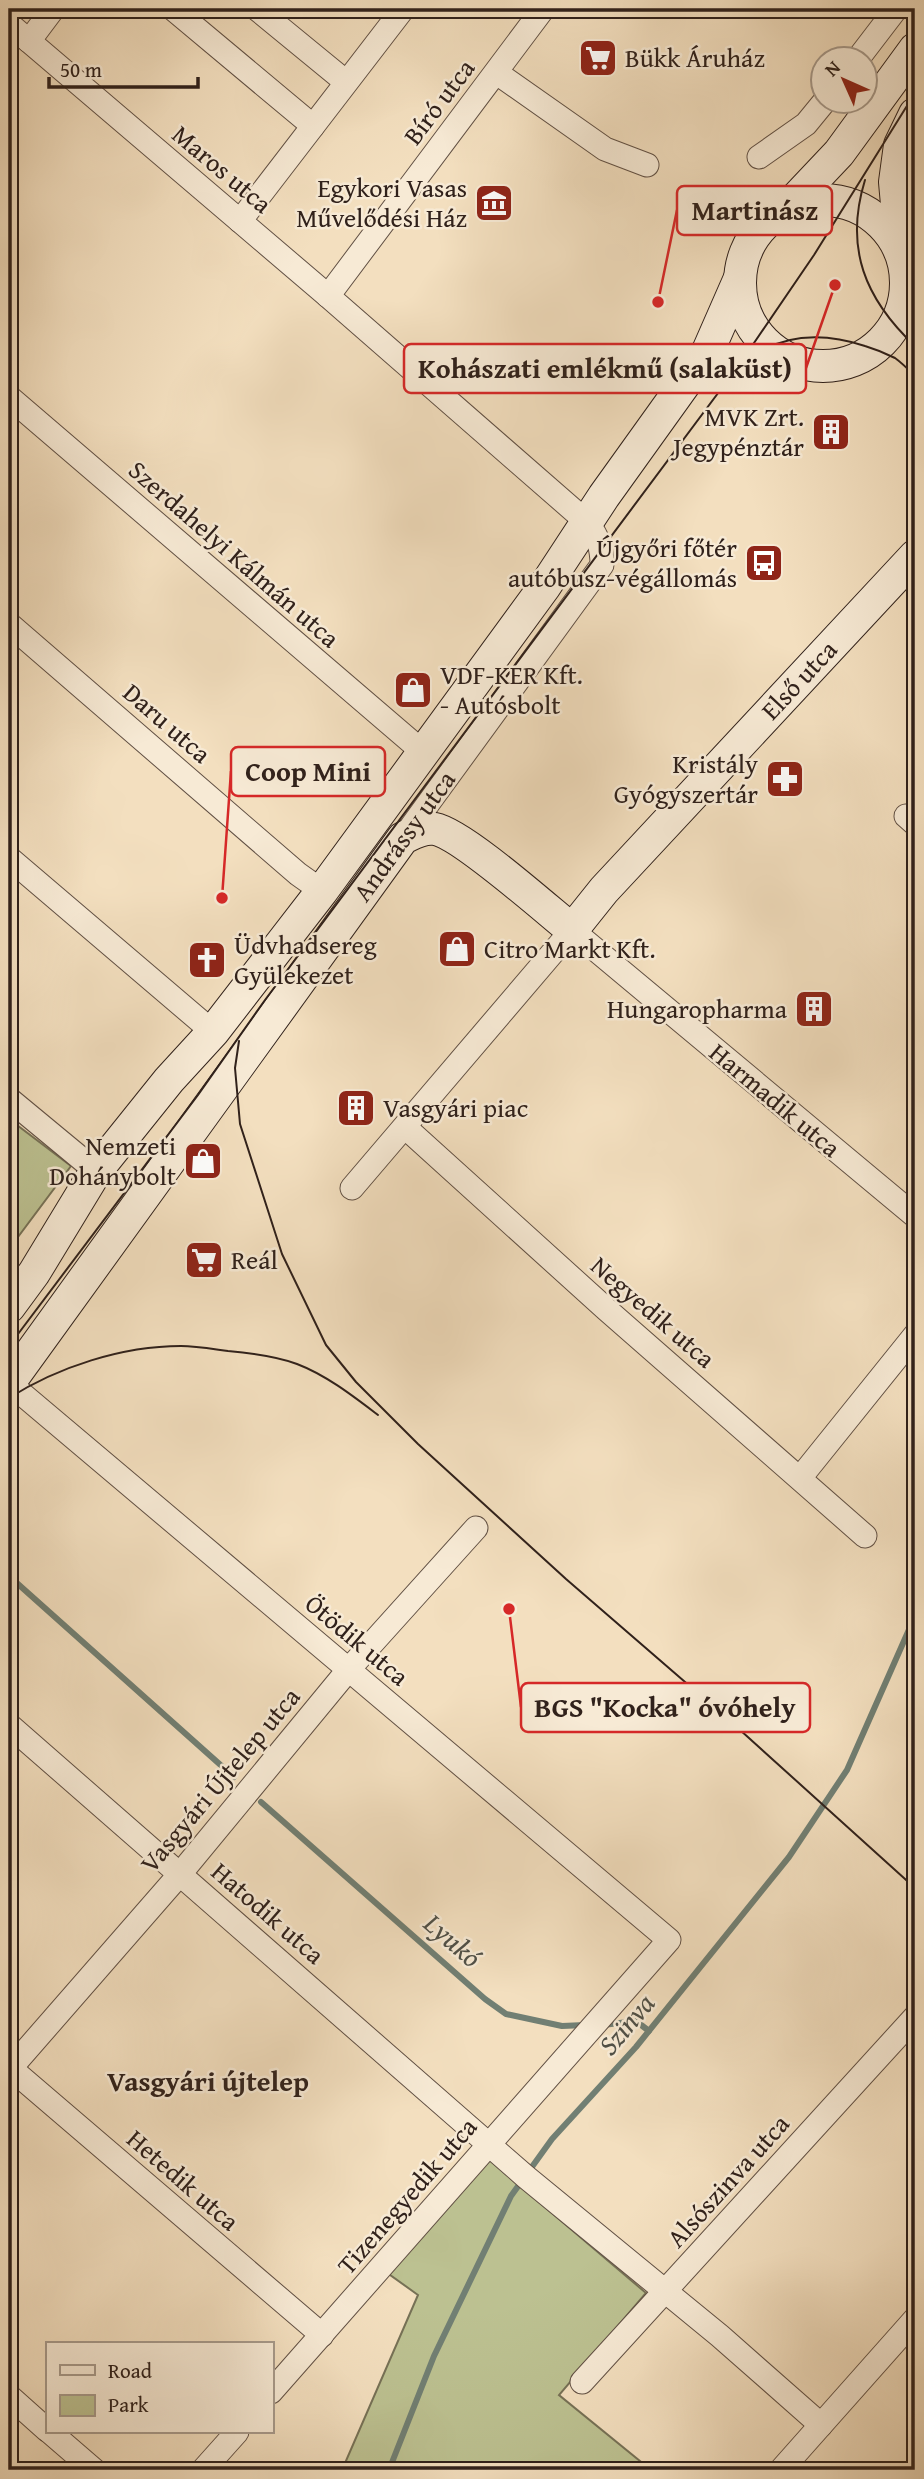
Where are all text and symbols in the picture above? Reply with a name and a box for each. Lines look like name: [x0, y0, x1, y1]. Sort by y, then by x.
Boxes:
supermarket icon: Bükk Áruház: [577, 37, 619, 79]
place label: Bükk Áruház: [625, 38, 765, 77]
scale bar: [49, 46, 198, 90]
north arrow: [808, 46, 878, 116]
street label: Bíró utca: [393, 50, 484, 153]
text: N: [818, 53, 847, 82]
text: 50 m: [60, 54, 102, 85]
street label: Maros utca: [164, 115, 281, 223]
place label: Egykori Vasas Művelődési Ház: [296, 168, 467, 237]
museum icon: Egykori Vasas Művelődési Ház: [473, 182, 515, 224]
callout: Martinász: [677, 186, 832, 235]
text: Martinász: [692, 189, 818, 230]
callout: Kohászati emlékmű (salaküst): [404, 344, 806, 393]
text: Kohászati emlékmű (salaküst): [418, 347, 792, 388]
place label: MVK Zrt. Jegypénztár: [670, 397, 804, 466]
building icon: MVK Zrt. Jegypénztár: [810, 411, 852, 453]
street label: Szerdahelyi Kálmán utca: [120, 451, 349, 657]
place label: Újgyőri főtér autóbusz-végállomás: [508, 528, 737, 597]
bus stop icon: Újgyőri főtér autóbusz-végállomás: [743, 542, 785, 584]
street label: Első utca: [751, 630, 846, 728]
place label: VDF-KER Kft. - Autósbolt: [440, 655, 583, 724]
shop icon: VDF-KER Kft. - Autósbolt: [392, 669, 434, 711]
street label: Daru utca: [115, 673, 221, 772]
place label: Kristály Gyógyszertár: [614, 744, 758, 813]
callout: Coop Mini: [231, 747, 385, 796]
text: Coop Mini: [245, 750, 371, 791]
pharmacy icon: Kristály Gyógyszertár: [764, 758, 806, 800]
street label: Andrássy utca: [343, 762, 465, 909]
place label: Üdvhadsereg Gyülekezet: [234, 925, 377, 994]
shop icon: Citro Markt Kft.: [436, 928, 478, 970]
place label: Citro Markt Kft.: [484, 929, 656, 968]
church icon: Üdvhadsereg Gyülekezet: [186, 939, 228, 981]
building icon: Hungaropharma: [793, 988, 835, 1030]
place label: Hungaropharma: [607, 989, 788, 1028]
street label: Harmadik utca: [701, 1033, 850, 1167]
building icon: Vasgyári piac: [335, 1087, 377, 1129]
place label: Vasgyári piac: [383, 1088, 528, 1127]
place label: Nemzeti Dohánybolt: [49, 1126, 176, 1195]
shop icon: Nemzeti Dohánybolt: [182, 1140, 224, 1182]
supermarket icon: Reál: [183, 1239, 225, 1281]
place label: Reál: [231, 1240, 278, 1279]
street label: Negyedik utca: [582, 1246, 725, 1377]
street label: Ötödik utca: [297, 1584, 418, 1695]
street label: Vasgyári Újtelep utca: [130, 1678, 310, 1881]
callout: BGS "Kocka" óvóhely: [521, 1683, 810, 1732]
text: BGS "Kocka" óvóhely: [534, 1686, 796, 1727]
street label: Hatodik utca: [203, 1852, 334, 1973]
water label: Lyukó: [415, 1902, 491, 1976]
water label: Szinva: [588, 1984, 664, 2063]
district label: Vasgyári újtelep: [107, 2060, 309, 2101]
street label: Alsószinva utca: [657, 2105, 799, 2256]
street label: Tizenegyedik utca: [327, 2108, 486, 2283]
street label: Hetedik utca: [118, 2120, 249, 2240]
legend: [46, 2342, 273, 2434]
text: Road: [108, 2355, 153, 2386]
text: Park: [108, 2389, 149, 2420]

